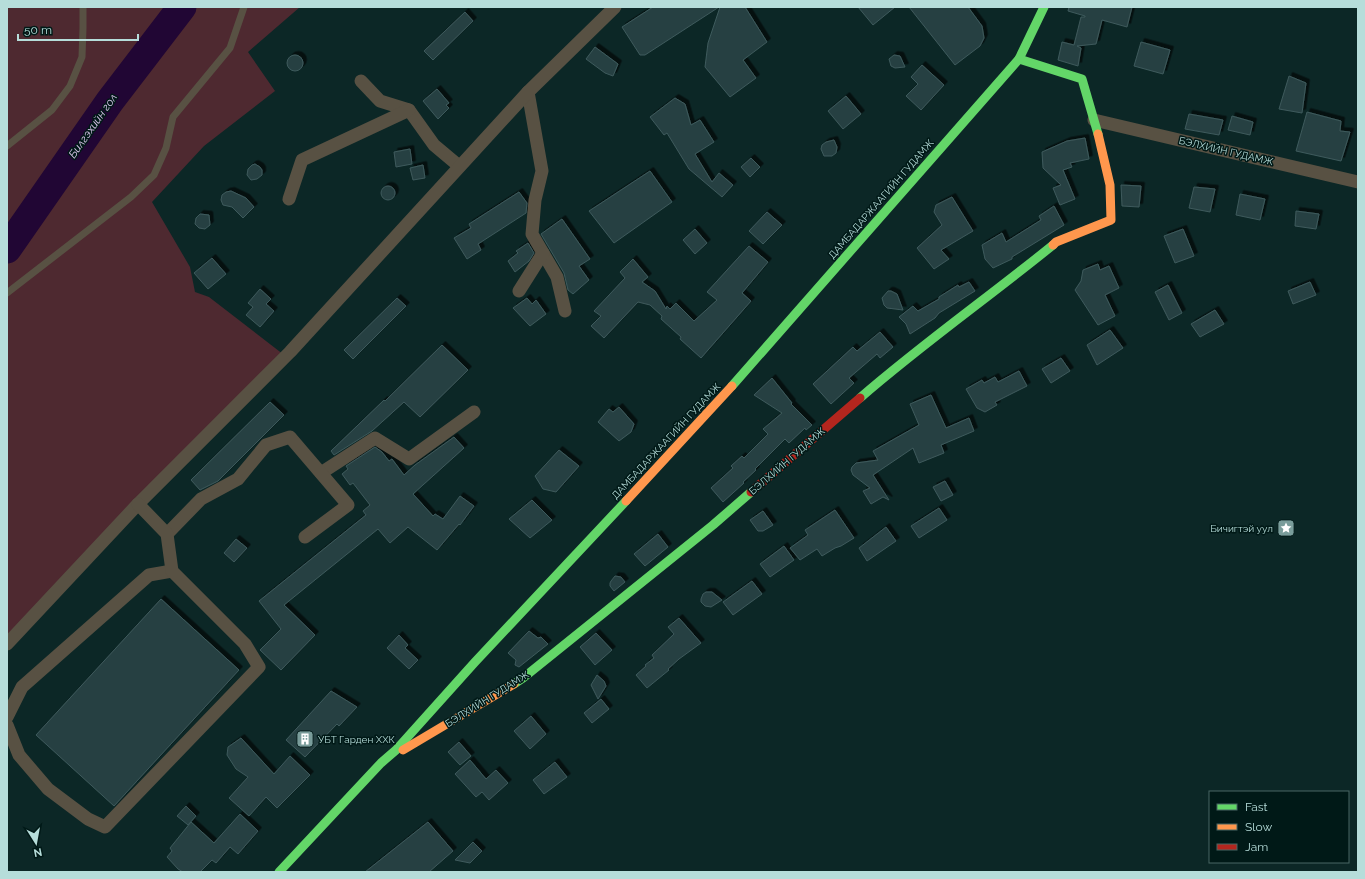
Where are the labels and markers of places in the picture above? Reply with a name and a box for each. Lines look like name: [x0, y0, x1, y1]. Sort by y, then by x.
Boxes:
place icon: Бичигтэй уул: [1276, 518, 1296, 538]
place label: Бичигтэй уул: [1210, 523, 1273, 534]
building icon: УБТ Гарден ХХК: [295, 729, 315, 749]
place label: УБТ Гарден ХХК: [318, 734, 396, 745]

